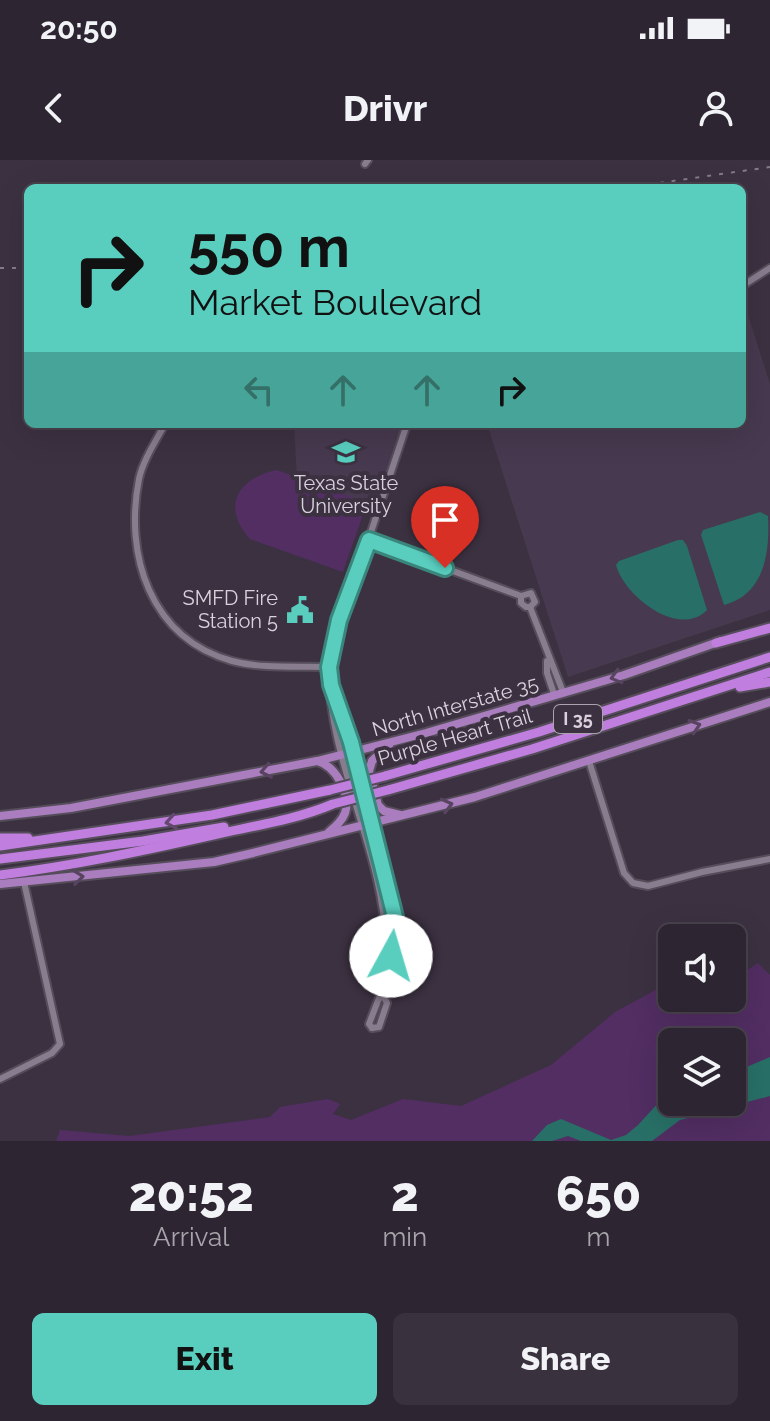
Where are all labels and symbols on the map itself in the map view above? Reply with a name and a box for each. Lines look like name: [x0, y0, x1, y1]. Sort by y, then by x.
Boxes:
school or university icon: Texas State University: [331, 437, 361, 467]
place label: Texas State University: [294, 471, 399, 518]
pin: [411, 486, 479, 568]
place label: SMFD Fire Station 5: [183, 586, 278, 633]
public building icon: SMFD Fire Station 5: [285, 595, 315, 625]
one-way arrow: [609, 668, 623, 684]
street label: North Interstate 35: [369, 671, 541, 741]
street label: Purple Heart Trail: [375, 703, 536, 771]
road number: I 35: [554, 705, 602, 733]
one-way arrow: [688, 720, 702, 736]
one-way arrow: [260, 761, 273, 778]
one-way arrow: [440, 797, 454, 814]
one-way arrow: [165, 812, 178, 829]
one-way arrow: [72, 868, 85, 885]
position arrow: [349, 914, 433, 998]

